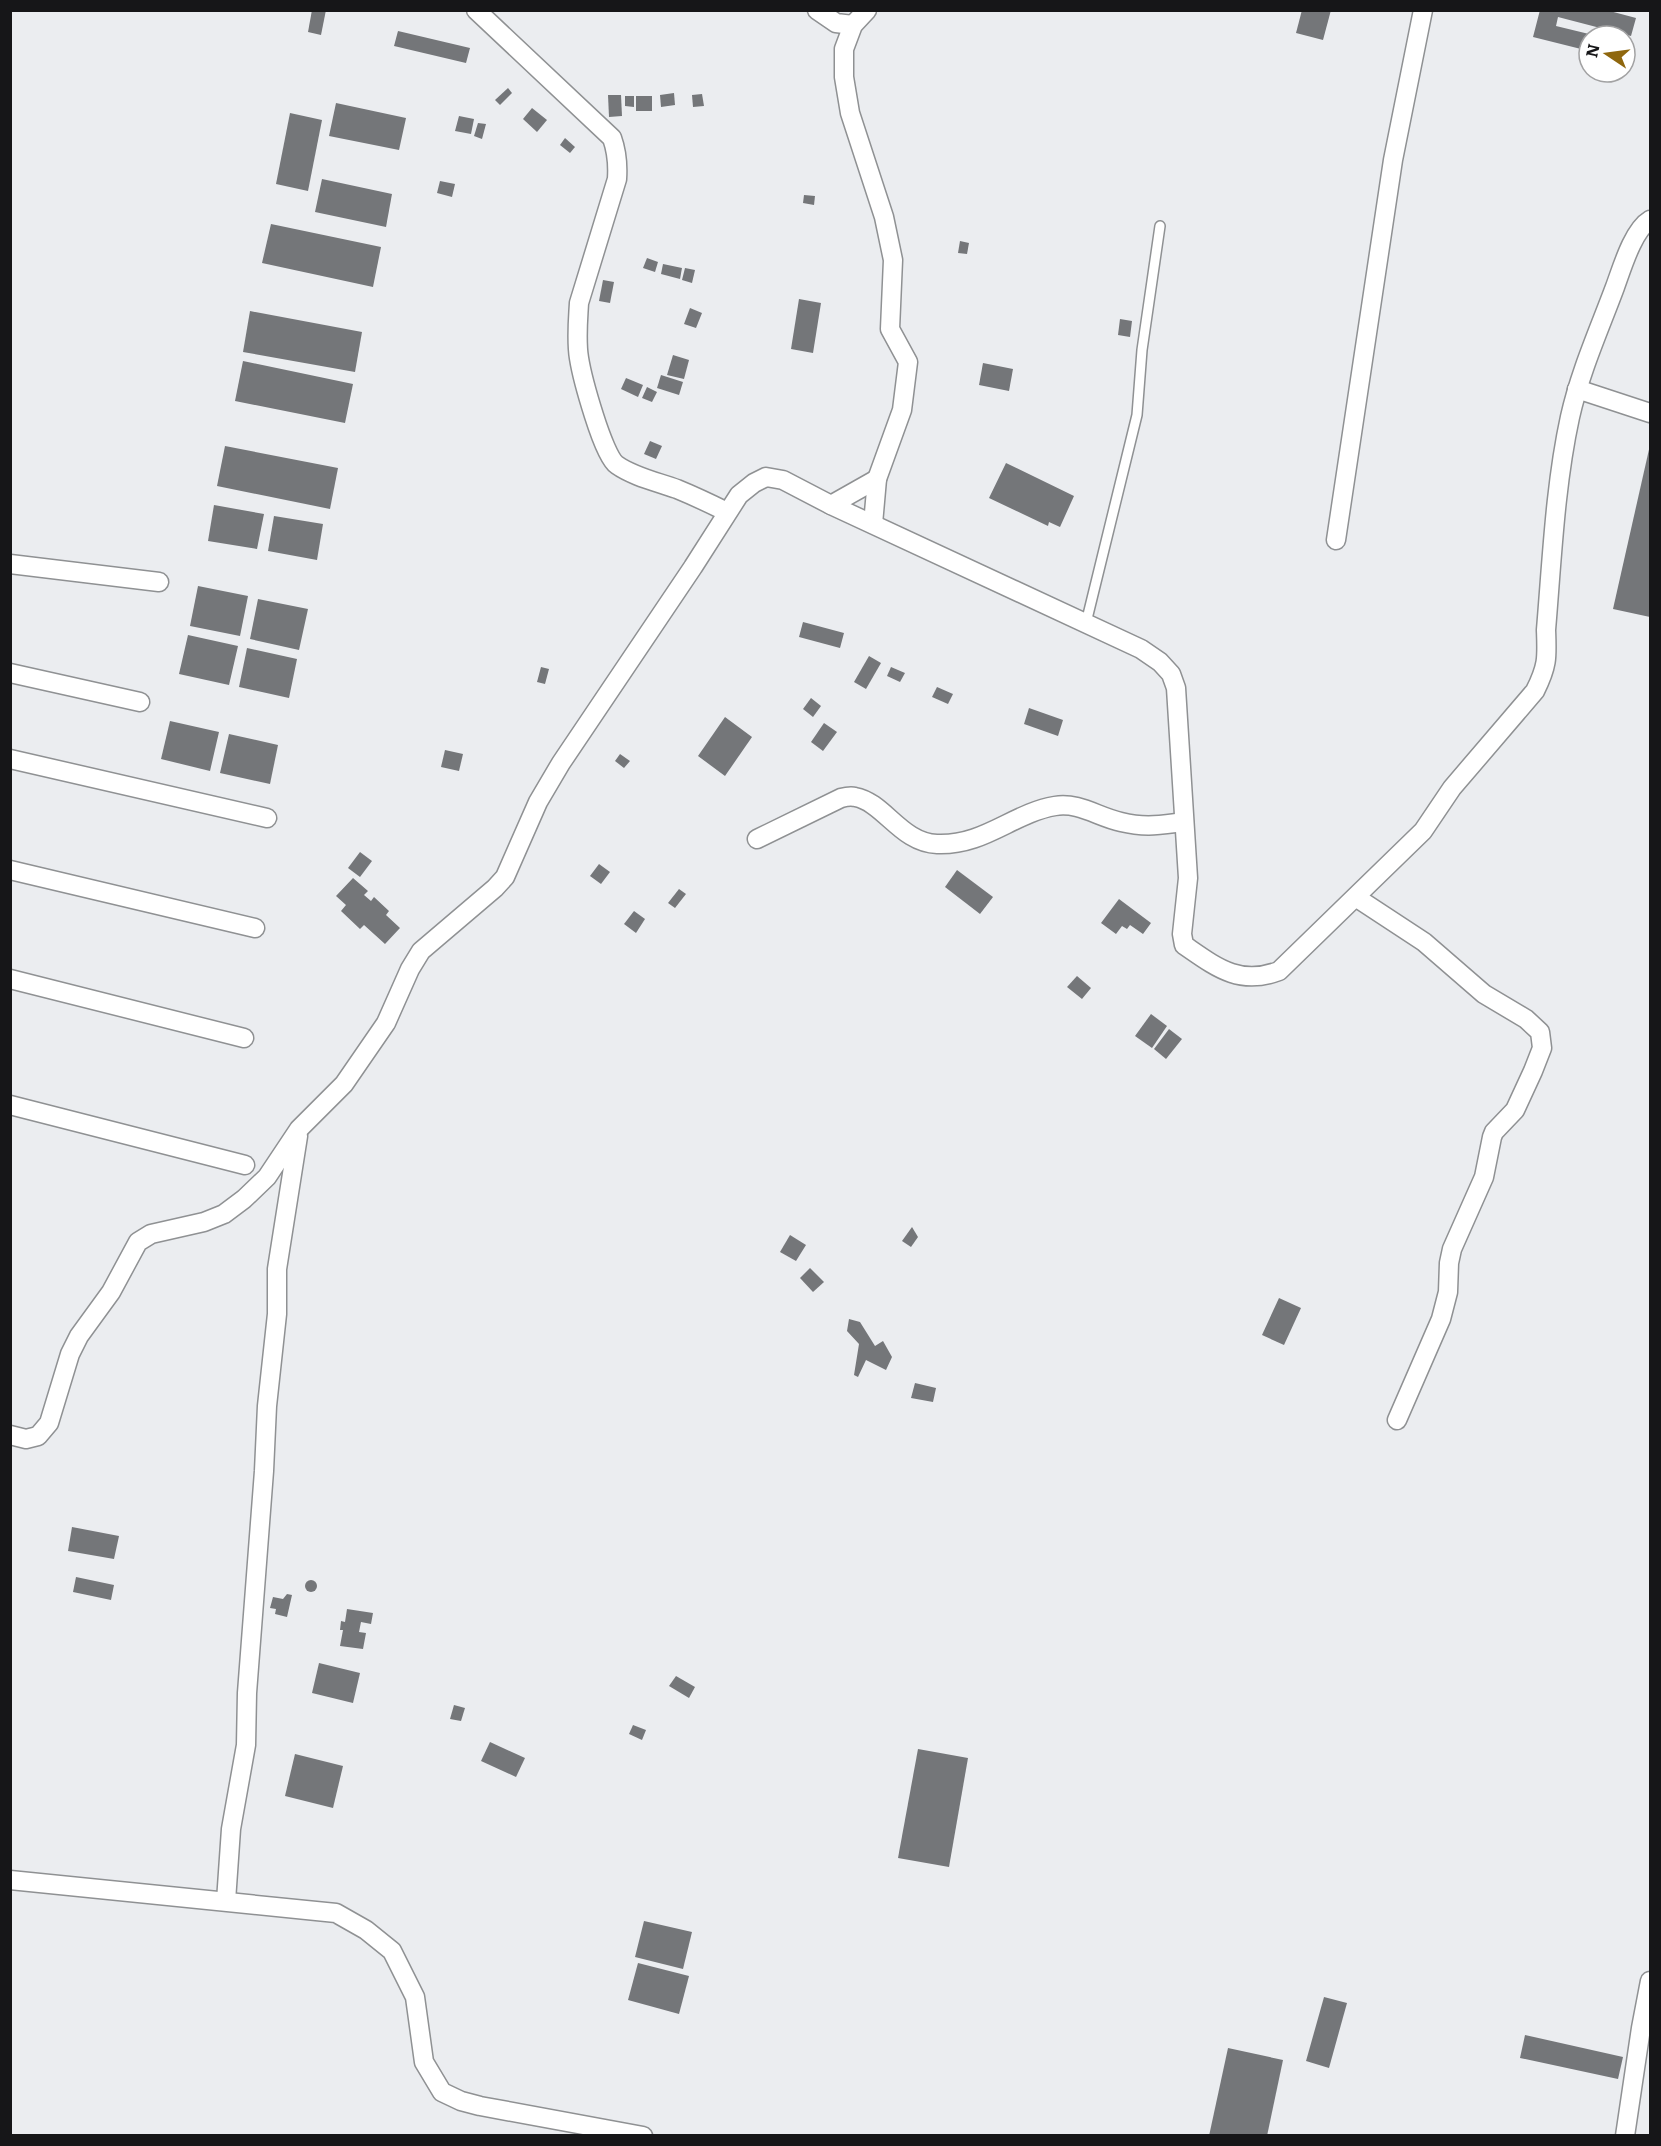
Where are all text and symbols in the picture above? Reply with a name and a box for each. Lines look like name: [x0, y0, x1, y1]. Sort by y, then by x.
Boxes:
north arrow: [1577, 24, 1637, 84]
text: N: [1578, 41, 1605, 60]

